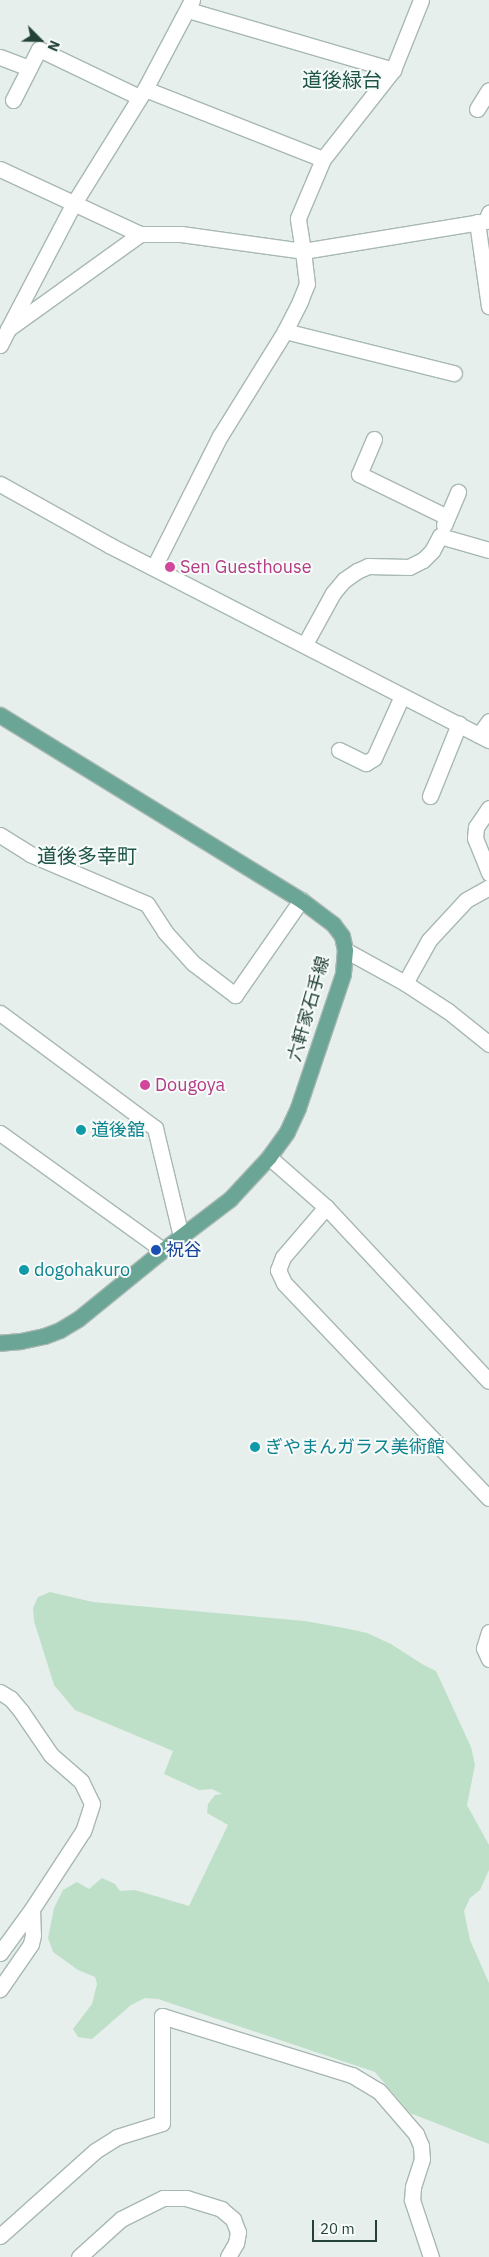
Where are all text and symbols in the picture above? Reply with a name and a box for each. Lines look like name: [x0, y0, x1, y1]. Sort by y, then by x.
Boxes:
north arrow: [15, 15, 65, 65]
text: N: [44, 38, 64, 54]
district label: 道後緑台: [302, 67, 382, 91]
place label: Sen Guesthouse: [180, 556, 312, 578]
marker: Sen Guesthouse: [164, 561, 176, 573]
district label: 道後多幸町: [37, 843, 137, 867]
street label: 六軒家石手線: [284, 954, 334, 1064]
place label: Dougoya: [155, 1074, 225, 1096]
marker: Dougoya: [139, 1079, 151, 1091]
place label: 道後舘: [91, 1119, 145, 1141]
marker: 道後舘: [75, 1124, 87, 1136]
place label: 祝谷: [166, 1239, 202, 1261]
marker: 祝谷: [150, 1244, 162, 1256]
place label: dogohakuro: [34, 1259, 130, 1281]
marker: dogohakuro: [18, 1264, 30, 1276]
place label: ぎやまんガラス美術館: [265, 1436, 445, 1458]
marker: ぎやまんガラス美術館: [249, 1441, 261, 1453]
scale bar: [314, 2210, 379, 2242]
text: 20 m: [320, 2219, 355, 2238]

